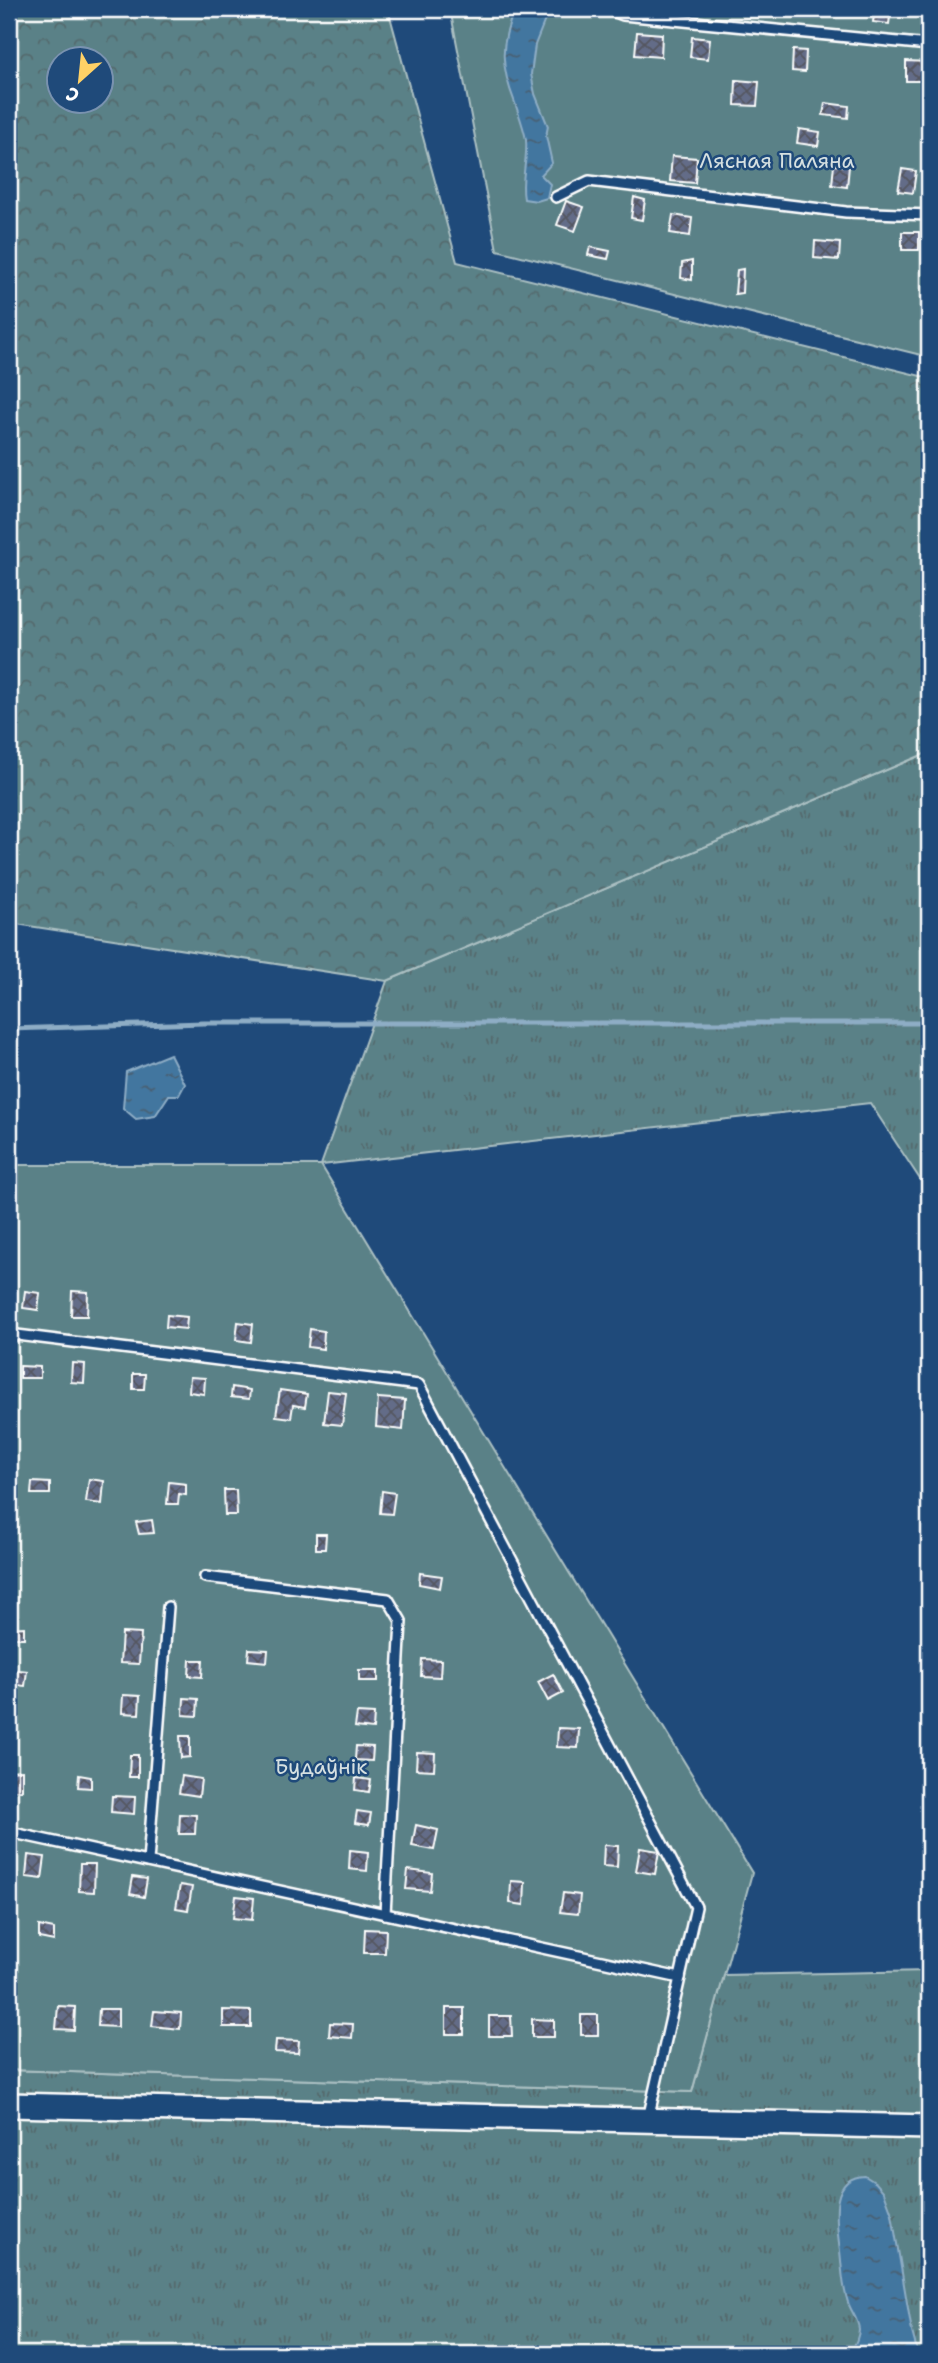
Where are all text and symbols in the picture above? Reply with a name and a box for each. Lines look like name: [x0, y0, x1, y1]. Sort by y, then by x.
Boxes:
north arrow: [46, 46, 116, 116]
text: С: [62, 81, 83, 108]
park label: Лясная Паляна: [699, 147, 855, 175]
park label: Будаўнік: [275, 1753, 367, 1781]

